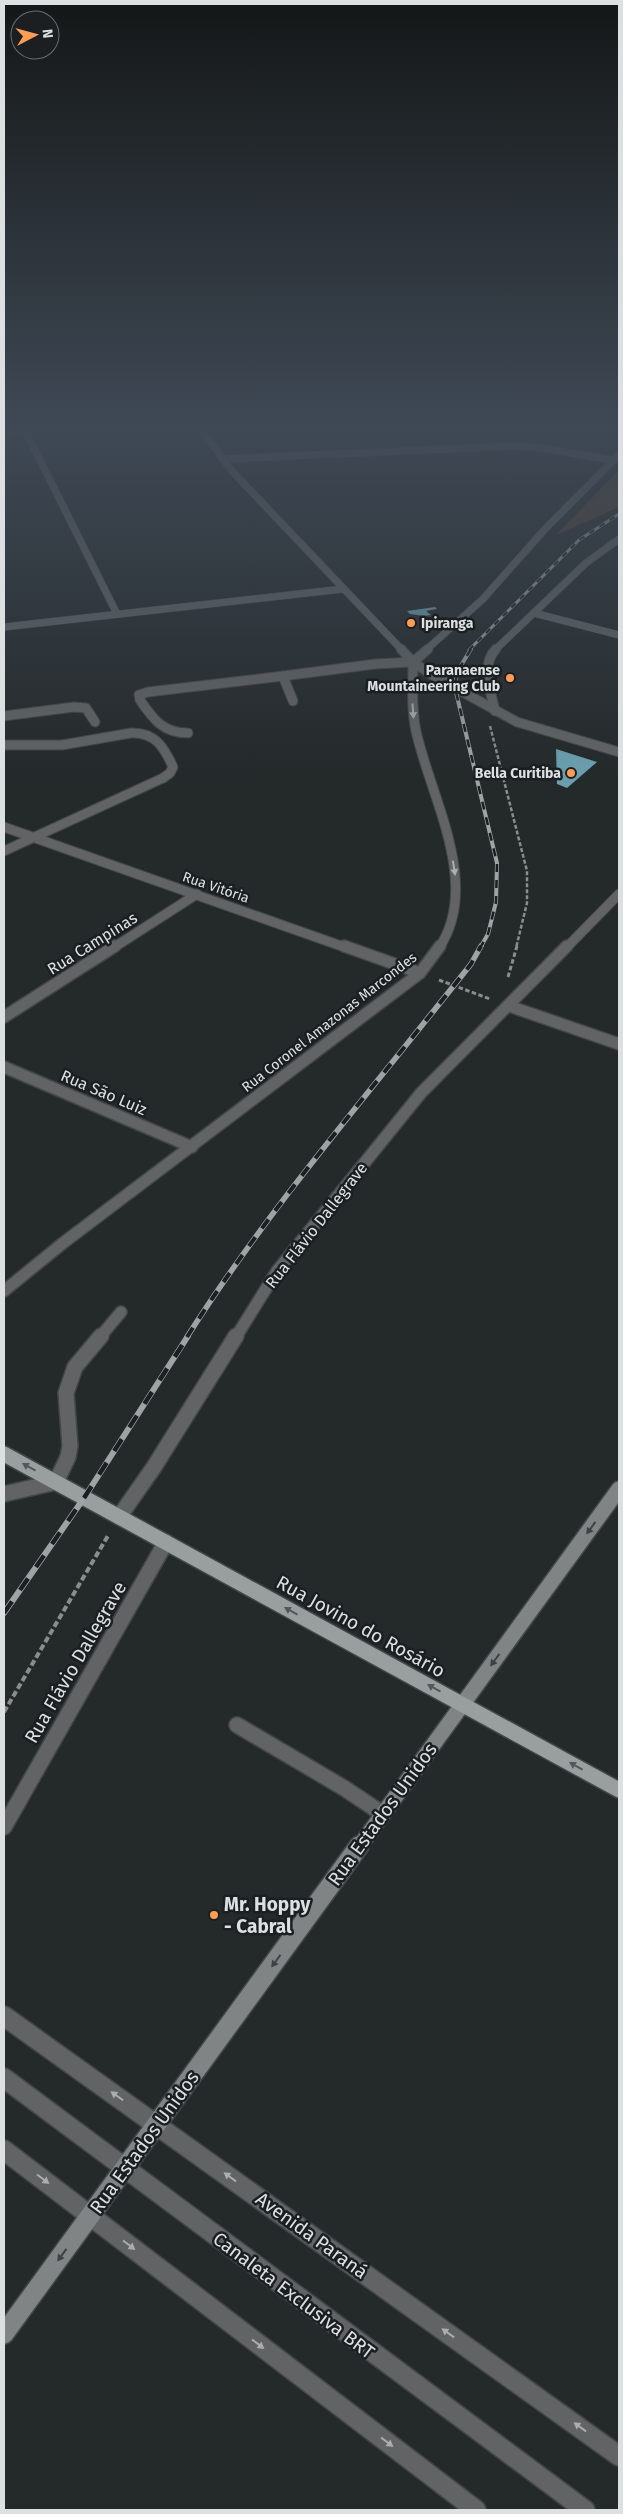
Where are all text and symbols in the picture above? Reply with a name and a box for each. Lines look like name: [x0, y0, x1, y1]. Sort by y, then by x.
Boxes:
north arrow: [10, 10, 60, 60]
text: N: [38, 28, 56, 39]
place label: Ipiranga: [421, 615, 474, 632]
marker: Ipiranga: [405, 617, 417, 629]
place label: Paranaense Mountaineering Club: [367, 662, 500, 695]
marker: Paranaense Mountaineering Club: [504, 672, 516, 684]
one-way arrow: [410, 703, 418, 719]
place label: Bella Curitiba: [475, 765, 561, 782]
marker: Bella Curitiba: [565, 767, 577, 779]
one-way arrow: [450, 860, 458, 876]
street label: Rua Vitória: [180, 868, 252, 907]
street label: Rua Campinas: [44, 908, 141, 979]
street label: Rua Coronel Amazonas Marcondes: [239, 949, 420, 1096]
street label: Rua São Luiz: [58, 1066, 150, 1119]
street label: Rua Flávio Dallegrave: [261, 1159, 371, 1292]
one-way arrow: [22, 1463, 35, 1472]
one-way arrow: [585, 1521, 596, 1534]
street label: Rua Jovino do Rosário: [272, 1570, 449, 1682]
street label: Rua Flávio Dallegrave: [20, 1577, 131, 1747]
one-way arrow: [285, 1606, 298, 1615]
one-way arrow: [490, 1653, 500, 1666]
one-way arrow: [427, 1684, 441, 1693]
street label: Rua Estados Unidos: [323, 1738, 442, 1890]
one-way arrow: [569, 1762, 584, 1770]
place label: Mr. Hoppy - Cabral: [224, 1893, 310, 1938]
marker: Mr. Hoppy - Cabral: [208, 1909, 220, 1921]
one-way arrow: [270, 1954, 281, 1967]
street label: Rua Estados Unidos: [85, 2066, 204, 2218]
one-way arrow: [110, 2091, 124, 2101]
one-way arrow: [223, 2172, 237, 2182]
one-way arrow: [36, 2174, 49, 2185]
street label: Avenida Paraná: [251, 2187, 372, 2284]
street label: Canaleta Exclusiva BRT: [208, 2227, 379, 2364]
one-way arrow: [122, 2240, 136, 2250]
one-way arrow: [56, 2248, 67, 2261]
one-way arrow: [441, 2328, 454, 2338]
one-way arrow: [251, 2338, 264, 2349]
one-way arrow: [574, 2422, 587, 2433]
one-way arrow: [380, 2437, 393, 2448]

